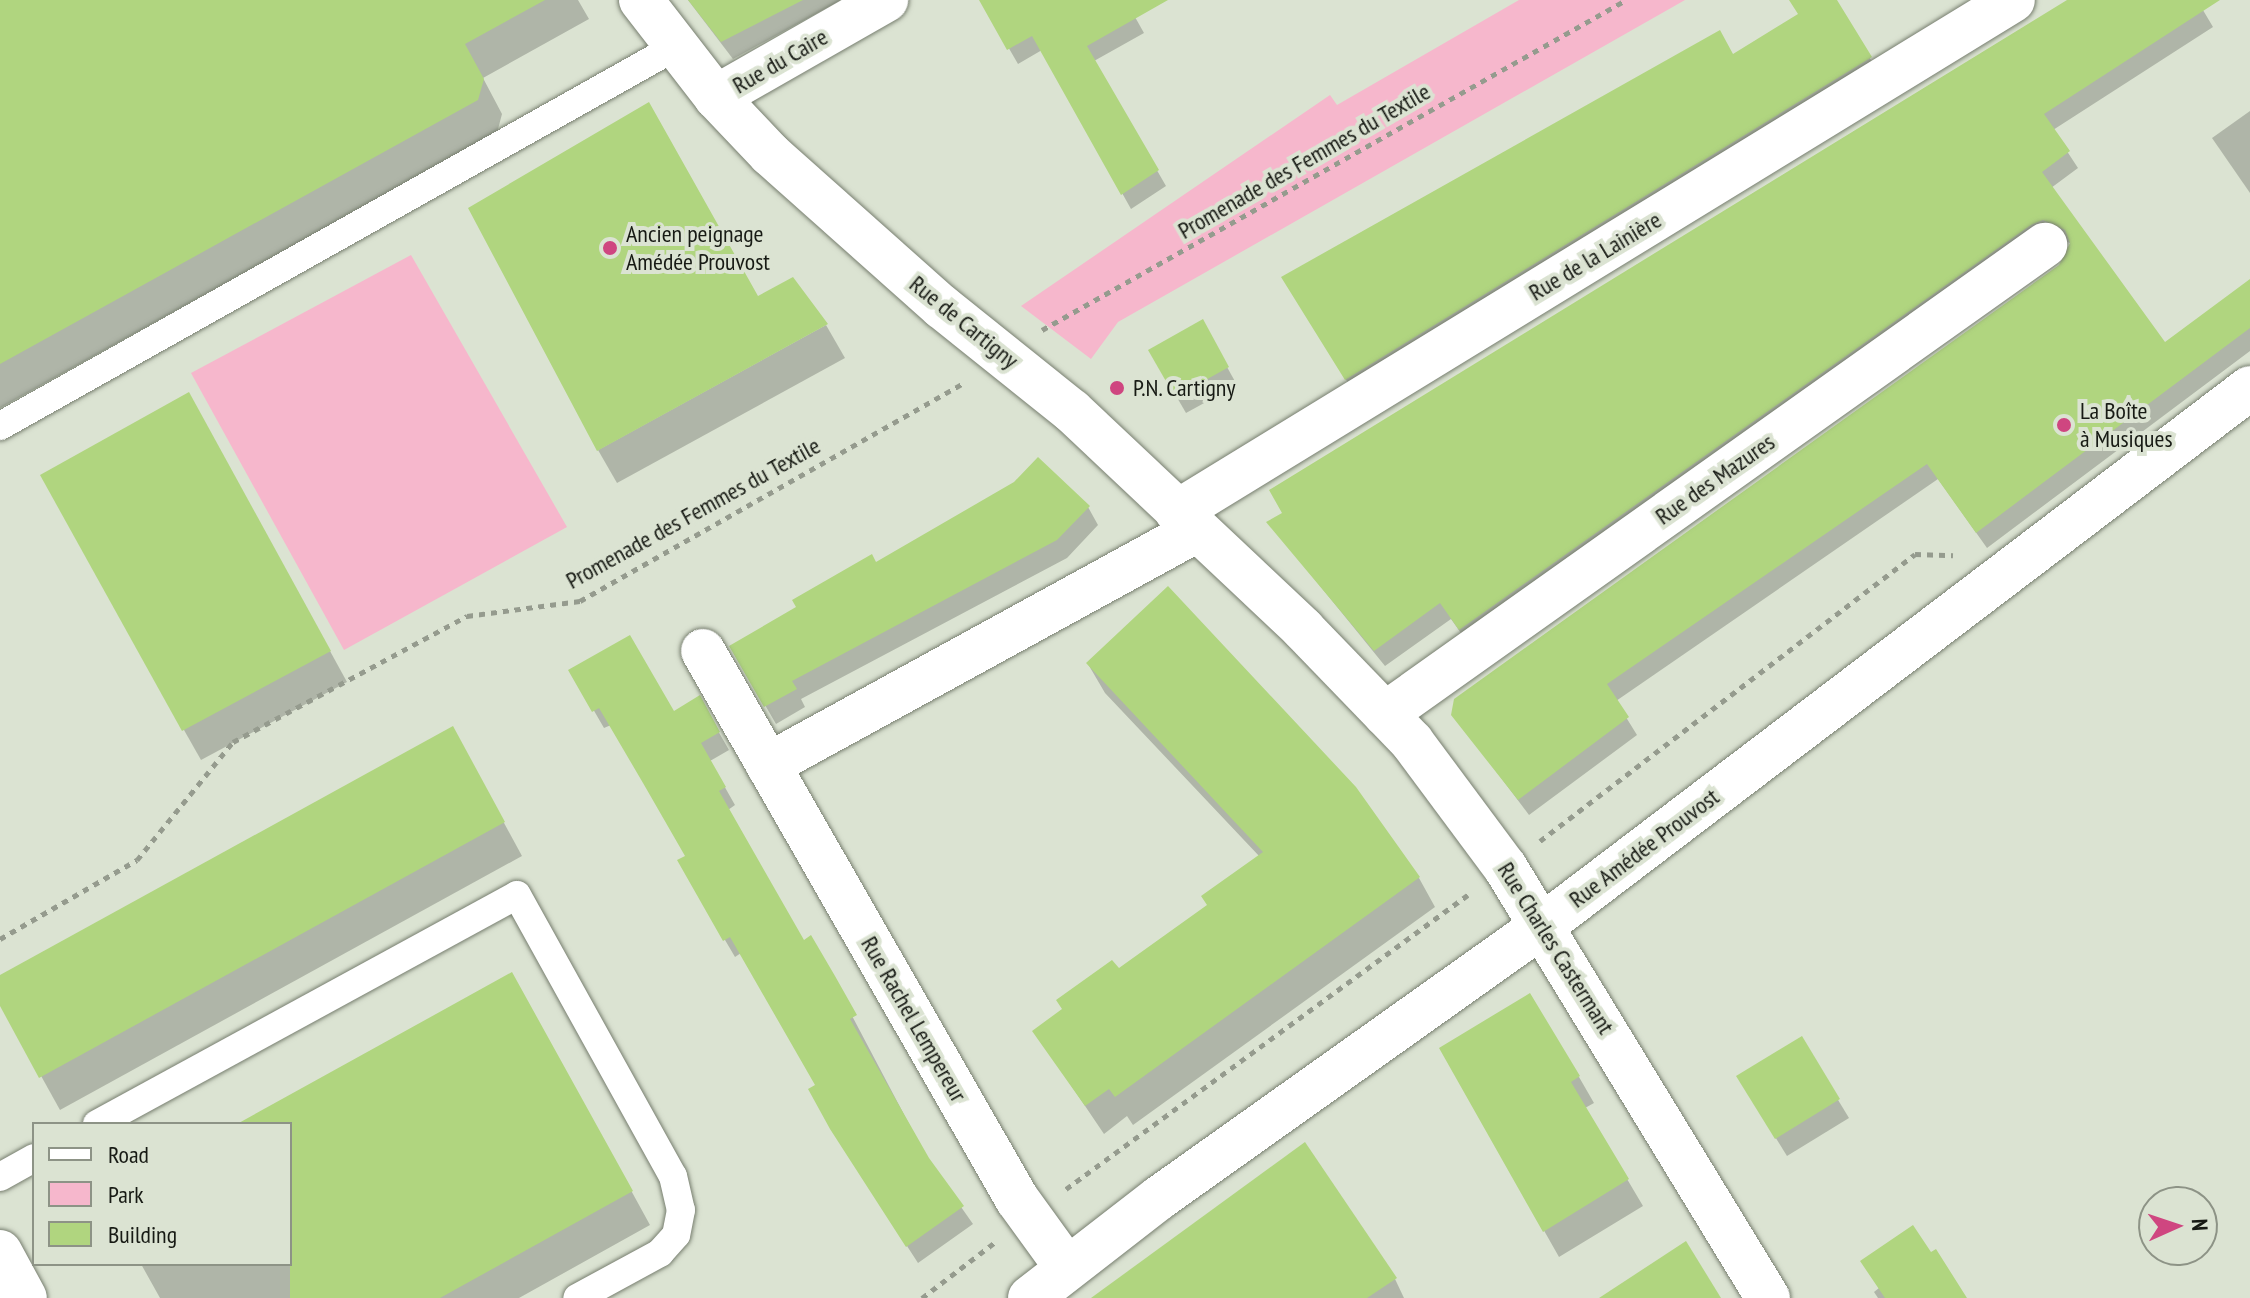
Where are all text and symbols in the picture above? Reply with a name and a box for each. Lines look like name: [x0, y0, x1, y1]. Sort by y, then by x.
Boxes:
street label: Rue du Caire: [727, 22, 833, 100]
street label: Promenade des Femmes du Textile: [1173, 77, 1435, 245]
street label: Rue de la Lainière: [1524, 205, 1666, 307]
place label: Ancien peignage Amédée Prouvost: [626, 220, 770, 276]
marker: Ancien peignage Amédée Prouvost: [601, 239, 619, 257]
street label: Rue de Cartigny: [904, 269, 1024, 375]
place label: P.N. Cartigny: [1133, 374, 1237, 402]
marker: P.N. Cartigny: [1108, 379, 1126, 397]
place label: La Boîte à Musiques: [2080, 397, 2173, 453]
marker: La Boîte à Musiques: [2055, 416, 2073, 434]
street label: Rue des Mazures: [1650, 427, 1780, 531]
street label: Promenade des Femmes du Textile: [561, 431, 825, 595]
street label: Rue Amédée Prouvost: [1563, 782, 1725, 914]
street label: Rue Charles Castermant: [1492, 857, 1620, 1039]
street label: Rue Rachel Lempereur: [855, 931, 973, 1107]
legend: [32, 1122, 292, 1266]
text: Road: [108, 1139, 149, 1170]
text: Park: [108, 1179, 144, 1210]
north arrow: [2138, 1186, 2218, 1266]
text: N: [2186, 1218, 2214, 1232]
text: Building: [108, 1219, 177, 1250]

